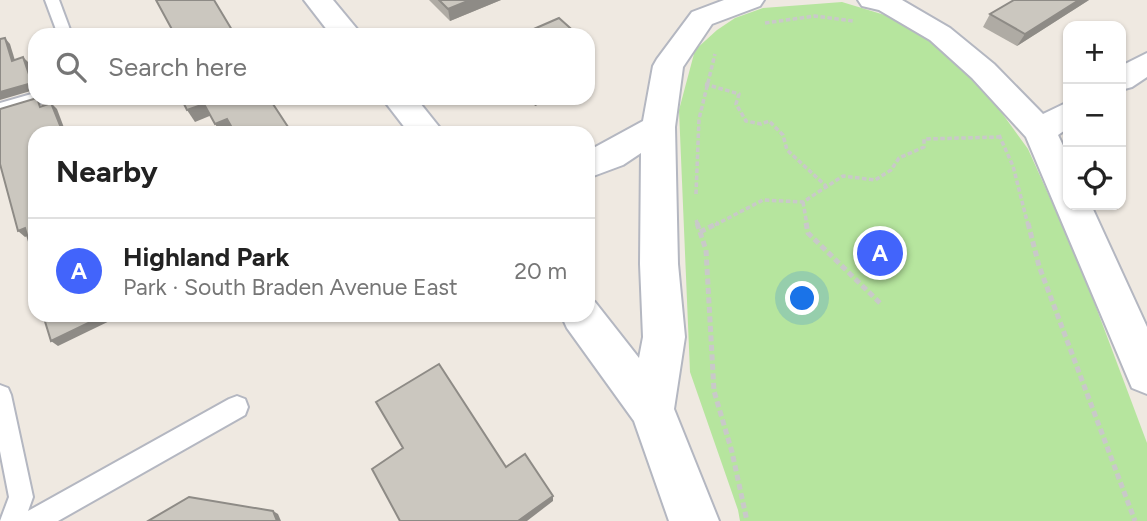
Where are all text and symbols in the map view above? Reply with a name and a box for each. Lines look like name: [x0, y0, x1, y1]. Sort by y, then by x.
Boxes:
map controls: [1063, 21, 1126, 210]
button: +: [1063, 21, 1126, 84]
search box: [28, 28, 595, 105]
icon: search: [52, 48, 90, 86]
text: Search here: [108, 51, 247, 83]
button: −: [1063, 84, 1126, 147]
button: locate: [1063, 147, 1126, 210]
text: Nearby: [56, 153, 158, 190]
pin: A: [857, 227, 903, 279]
text: Highland Park: [123, 241, 290, 273]
text: A: [71, 257, 87, 285]
text: 20 m: [514, 257, 567, 285]
text: Park · South Braden Avenue East: [123, 273, 458, 301]
your location: [785, 281, 819, 315]

